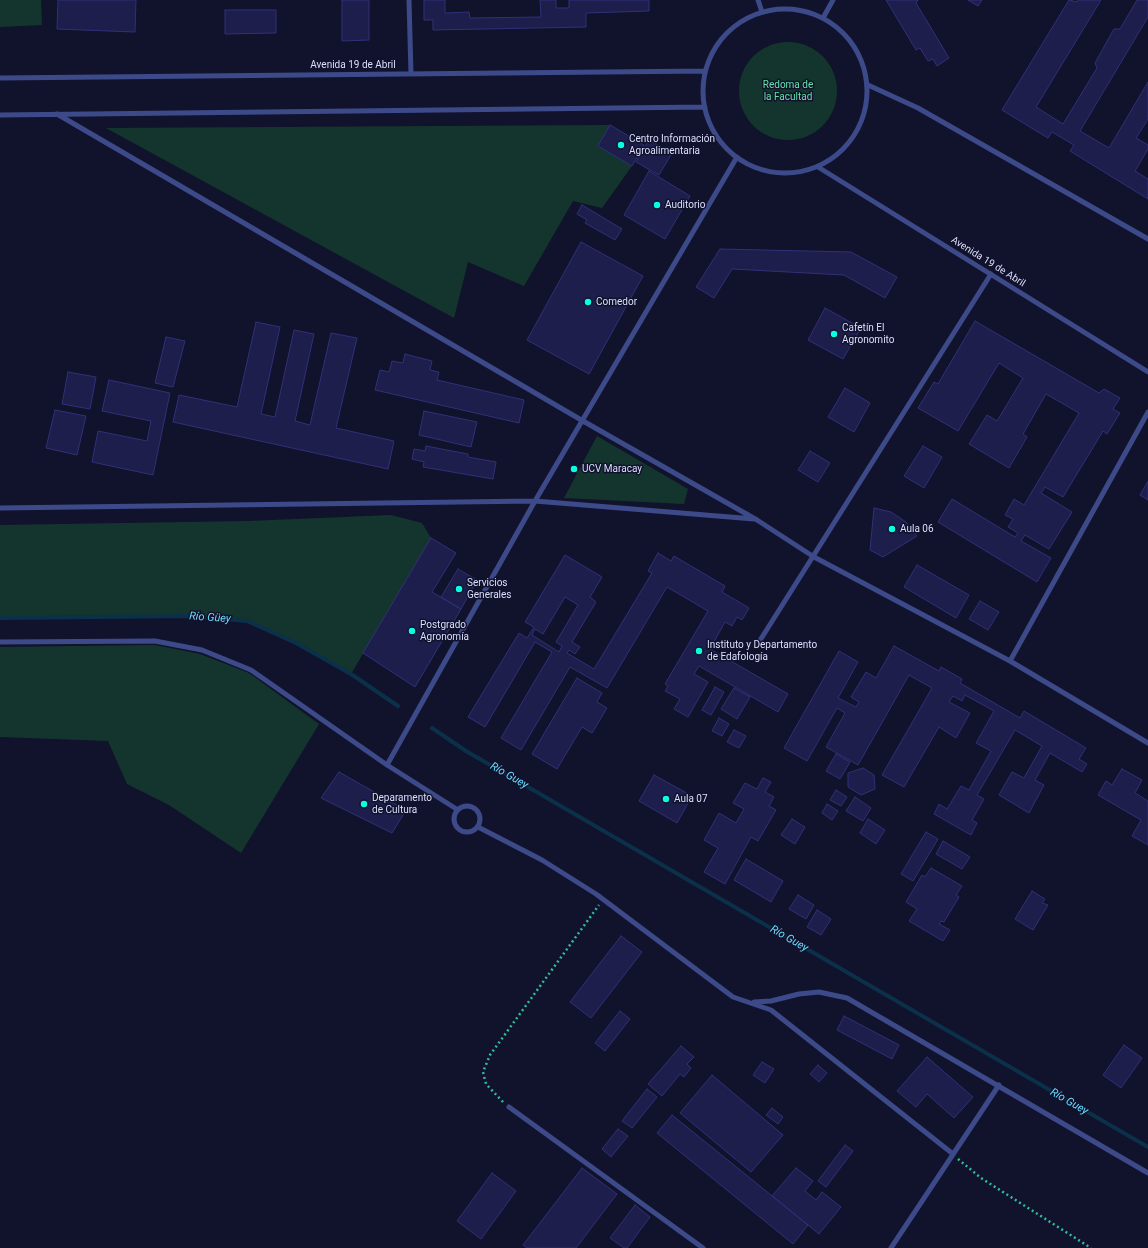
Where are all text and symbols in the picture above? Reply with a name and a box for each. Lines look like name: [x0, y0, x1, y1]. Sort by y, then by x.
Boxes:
street label: Avenida 19 de Abril: [310, 59, 396, 71]
park label: Redoma de la Facultad: [763, 79, 813, 102]
place label: Centro Información Agroalimentaria: [629, 133, 715, 156]
marker: Centro Información Agroalimentaria: [616, 140, 626, 150]
place label: Auditorio: [665, 199, 705, 211]
marker: Auditorio: [652, 200, 662, 210]
street label: Avenida 19 de Abril: [949, 234, 1027, 290]
place label: Comedor: [596, 296, 637, 308]
marker: Comedor: [583, 297, 593, 307]
place label: Cafetín El Agronomito: [842, 322, 894, 346]
marker: Cafetín El Agronomito: [829, 329, 839, 339]
place label: UCV Maracay: [582, 463, 642, 475]
marker: UCV Maracay: [569, 464, 579, 474]
place label: Aula 06: [900, 523, 934, 535]
marker: Aula 06: [887, 524, 897, 534]
place label: Servicios Generales: [467, 577, 511, 600]
marker: Servicios Generales: [454, 584, 464, 594]
water label: Río Güey: [189, 610, 231, 626]
place label: Postgrado Agronomía: [420, 619, 469, 642]
marker: Postgrado Agronomía: [407, 626, 417, 636]
place label: Instituto y Departamento de Edafología: [707, 639, 817, 662]
marker: Instituto y Departamento de Edafología: [694, 646, 704, 656]
water label: Río Guey: [488, 760, 530, 792]
place label: Deparamento de Cultura: [372, 792, 432, 816]
place label: Aula 07: [674, 793, 708, 805]
marker: Aula 07: [661, 794, 671, 804]
marker: Deparamento de Cultura: [359, 799, 369, 809]
water label: Río Guey: [768, 923, 810, 955]
water label: Río Guey: [1048, 1086, 1090, 1118]

